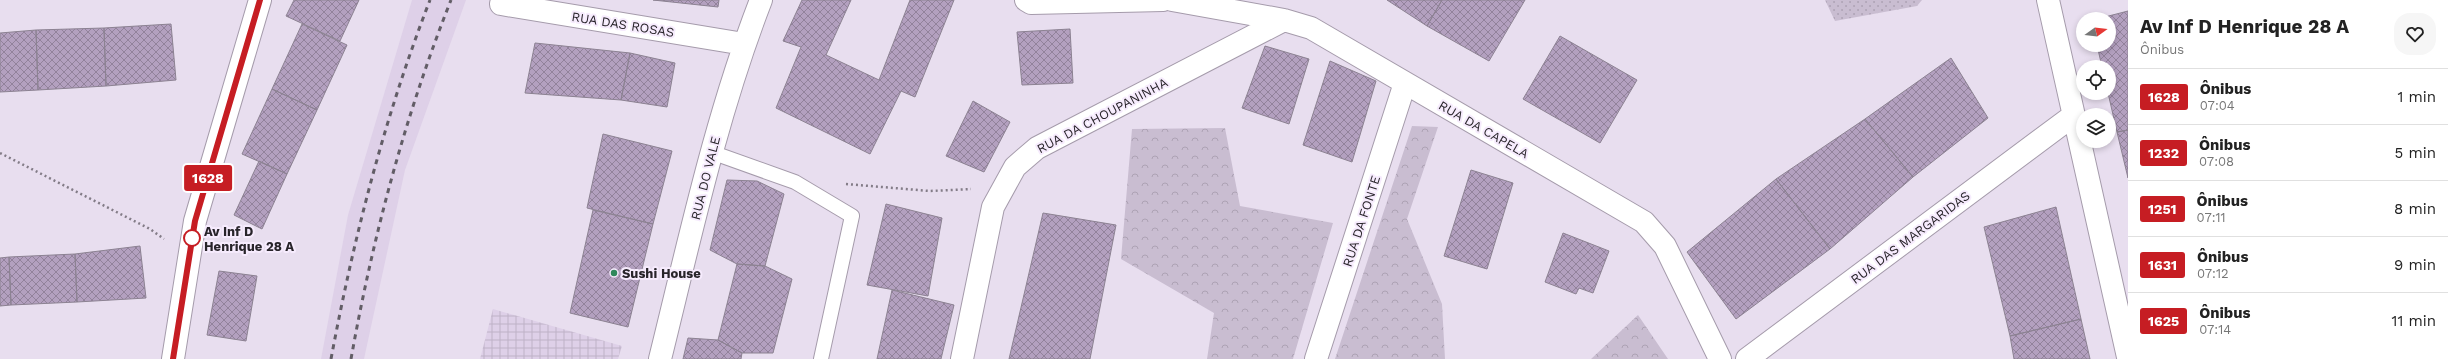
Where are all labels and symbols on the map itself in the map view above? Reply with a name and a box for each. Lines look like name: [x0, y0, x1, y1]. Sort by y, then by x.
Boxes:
street label: RUA DAS ROSAS: [571, 9, 675, 40]
north arrow: [2076, 12, 2116, 52]
street label: RUA DA CHOUPANINHA: [1034, 74, 1171, 156]
street label: RUA DA CAPELA: [1436, 98, 1532, 162]
street label: RUA DO VALE: [688, 135, 723, 221]
line badge: 1628: [180, 165, 236, 191]
street label: RUA DA FONTE: [1340, 174, 1383, 269]
street label: RUA DAS MARGARIDAS: [1848, 188, 1973, 287]
place label: Av Inf D Henrique 28 A: [204, 224, 294, 254]
marker: Av Inf D Henrique 28 A: [183, 229, 201, 247]
place label: Sushi House: [622, 266, 701, 281]
marker: Sushi House: [609, 268, 619, 278]

